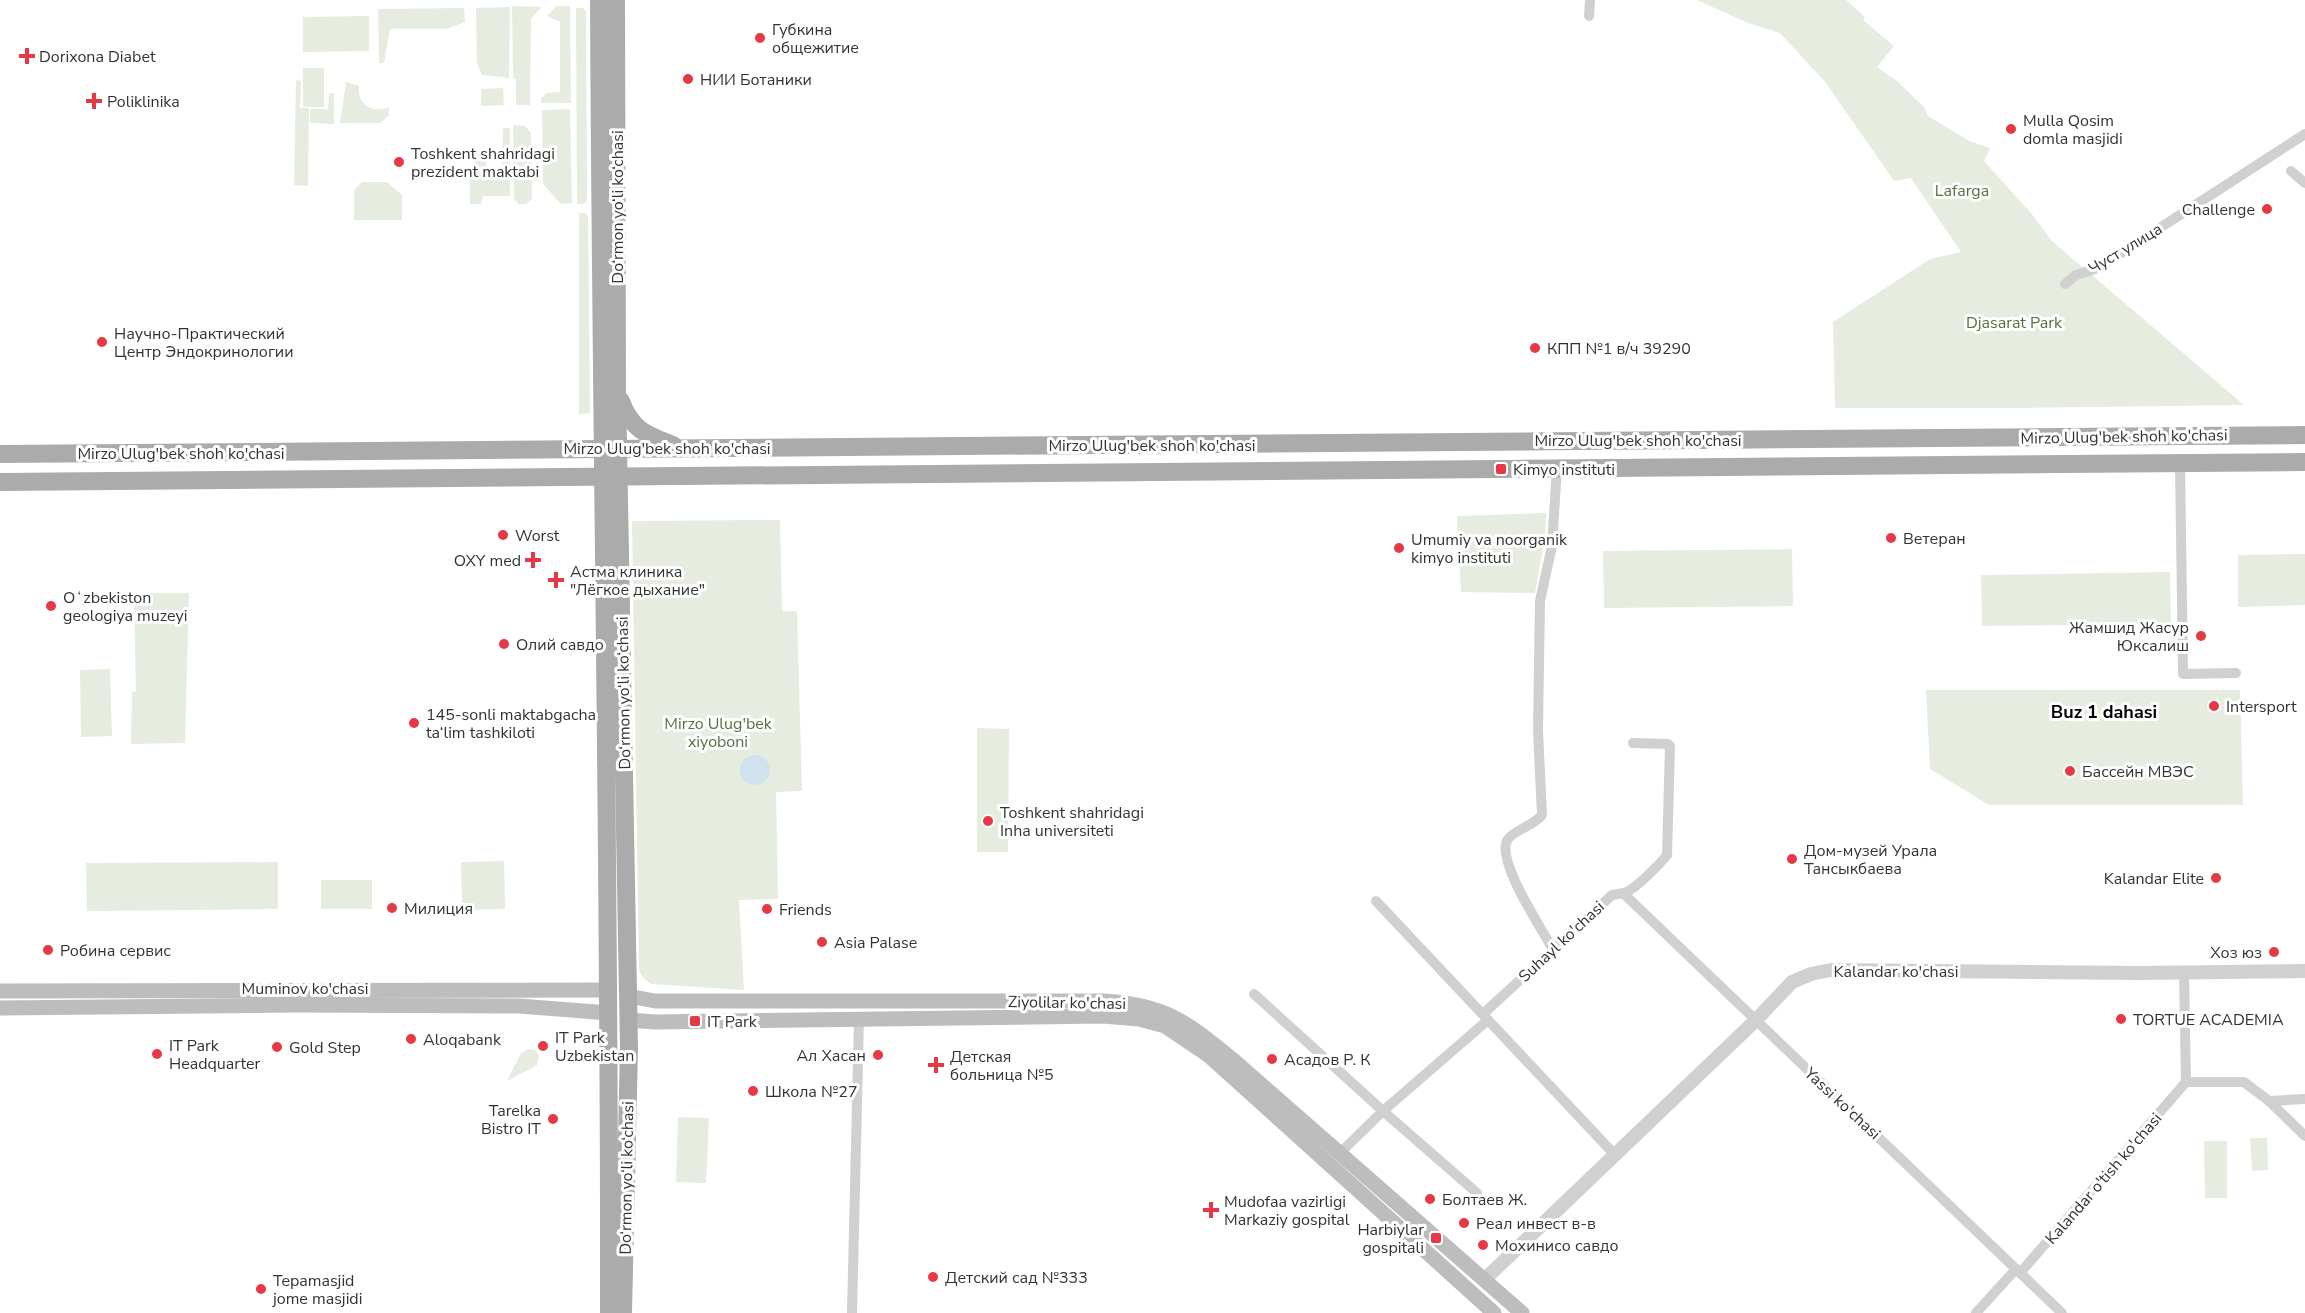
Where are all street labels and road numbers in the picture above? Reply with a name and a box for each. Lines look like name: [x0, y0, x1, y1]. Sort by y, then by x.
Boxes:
street label: Do‘rmon yo‘li ko‘chasi: [607, 130, 629, 284]
street label: Чуст улица: [2084, 218, 2167, 280]
street label: Mirzo Ulug'bek shoh ko'chasi: [2020, 424, 2228, 450]
street label: Mirzo Ulug'bek shoh ko'chasi: [1534, 430, 1742, 452]
street label: Mirzo Ulug'bek shoh ko'chasi: [1048, 435, 1256, 457]
street label: Mirzo Ulug'bek shoh ko'chasi: [563, 438, 771, 460]
street label: Mirzo Ulug'bek shoh ko'chasi: [77, 443, 285, 465]
street label: Do‘rmon yo‘li ko‘chasi: [612, 616, 636, 770]
street label: Suhayl ko'chasi: [1514, 896, 1609, 987]
street label: Kalandar ko'chasi: [1833, 961, 1959, 983]
street label: Muminov ko'chasi: [242, 978, 368, 1000]
street label: Ziyolilar ko'chasi: [1008, 991, 1126, 1015]
street label: Yassi ko'chasi: [1799, 1062, 1885, 1145]
street label: Do‘rmon yo‘li ko‘chasi: [615, 1101, 639, 1255]
street label: Kalandar o'tish ko'chasi: [2040, 1108, 2167, 1249]

